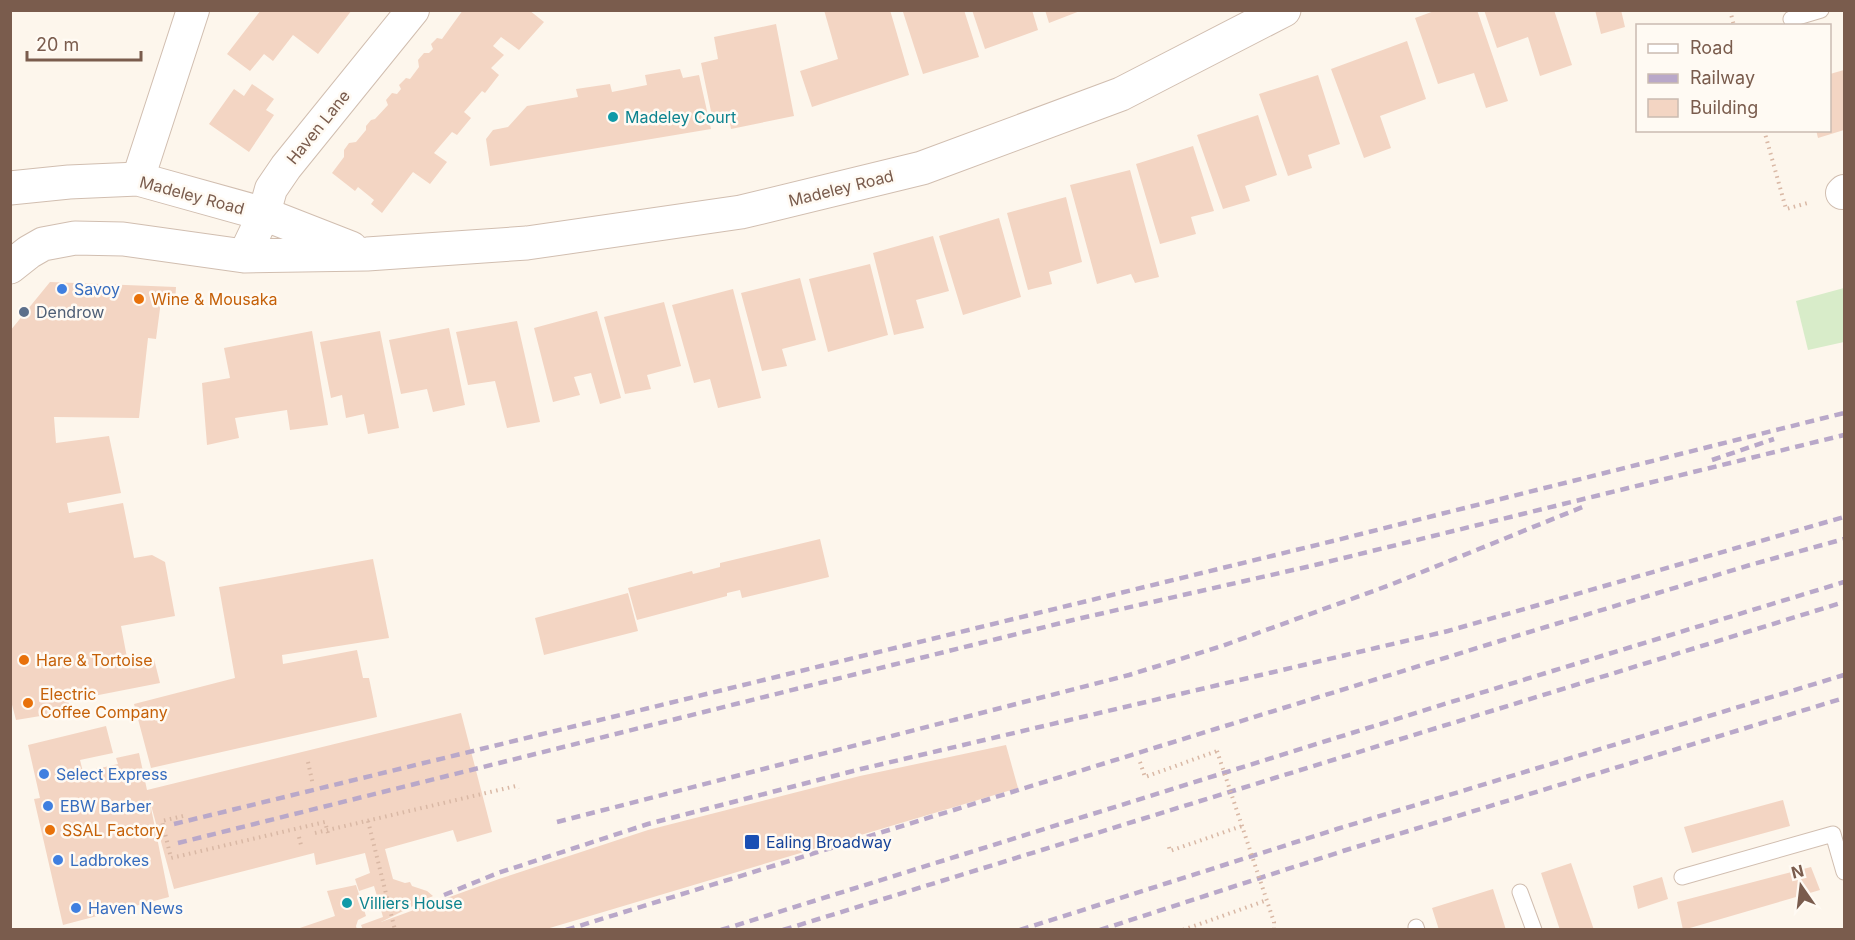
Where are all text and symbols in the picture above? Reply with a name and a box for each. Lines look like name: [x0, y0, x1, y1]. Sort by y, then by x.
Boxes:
scale bar: [27, 24, 141, 62]
legend: [1636, 24, 1831, 132]
text: 20 m: [36, 34, 79, 55]
text: Road: [1690, 37, 1733, 58]
text: Railway: [1690, 67, 1755, 88]
street label: Haven Lane: [282, 86, 354, 168]
text: Building: [1690, 97, 1758, 118]
place label: Madeley Court: [625, 107, 736, 127]
marker: Madeley Court: [606, 110, 620, 124]
street label: Madeley Road: [786, 165, 896, 211]
street label: Madeley Road: [137, 171, 247, 219]
place label: Savoy: [74, 279, 120, 299]
marker: Savoy: [55, 282, 69, 296]
place label: Wine & Mousaka: [151, 289, 277, 309]
marker: Wine & Mousaka: [132, 292, 146, 306]
place label: Dendrow: [36, 302, 104, 322]
marker: Dendrow: [17, 305, 31, 319]
place label: Hare & Tortoise: [36, 650, 153, 670]
marker: Hare & Tortoise: [17, 653, 31, 667]
place label: Electric Coffee Company: [40, 684, 168, 722]
marker: Electric Coffee Company: [21, 696, 35, 710]
place label: Select Express: [56, 764, 168, 784]
marker: Select Express: [37, 767, 51, 781]
place label: EBW Barber: [60, 796, 151, 816]
marker: EBW Barber: [41, 799, 55, 813]
place label: SSAL Factory: [62, 820, 164, 840]
marker: SSAL Factory: [43, 823, 57, 837]
place label: Ealing Broadway: [766, 832, 892, 852]
marker: Ealing Broadway: [743, 833, 761, 851]
place label: Ladbrokes: [70, 850, 149, 870]
marker: Ladbrokes: [51, 853, 65, 867]
north arrow: [1771, 856, 1831, 916]
text: N: [1789, 860, 1806, 883]
place label: Villiers House: [359, 893, 463, 913]
marker: Villiers House: [340, 896, 354, 910]
place label: Haven News: [88, 898, 183, 918]
marker: Haven News: [69, 901, 83, 915]

